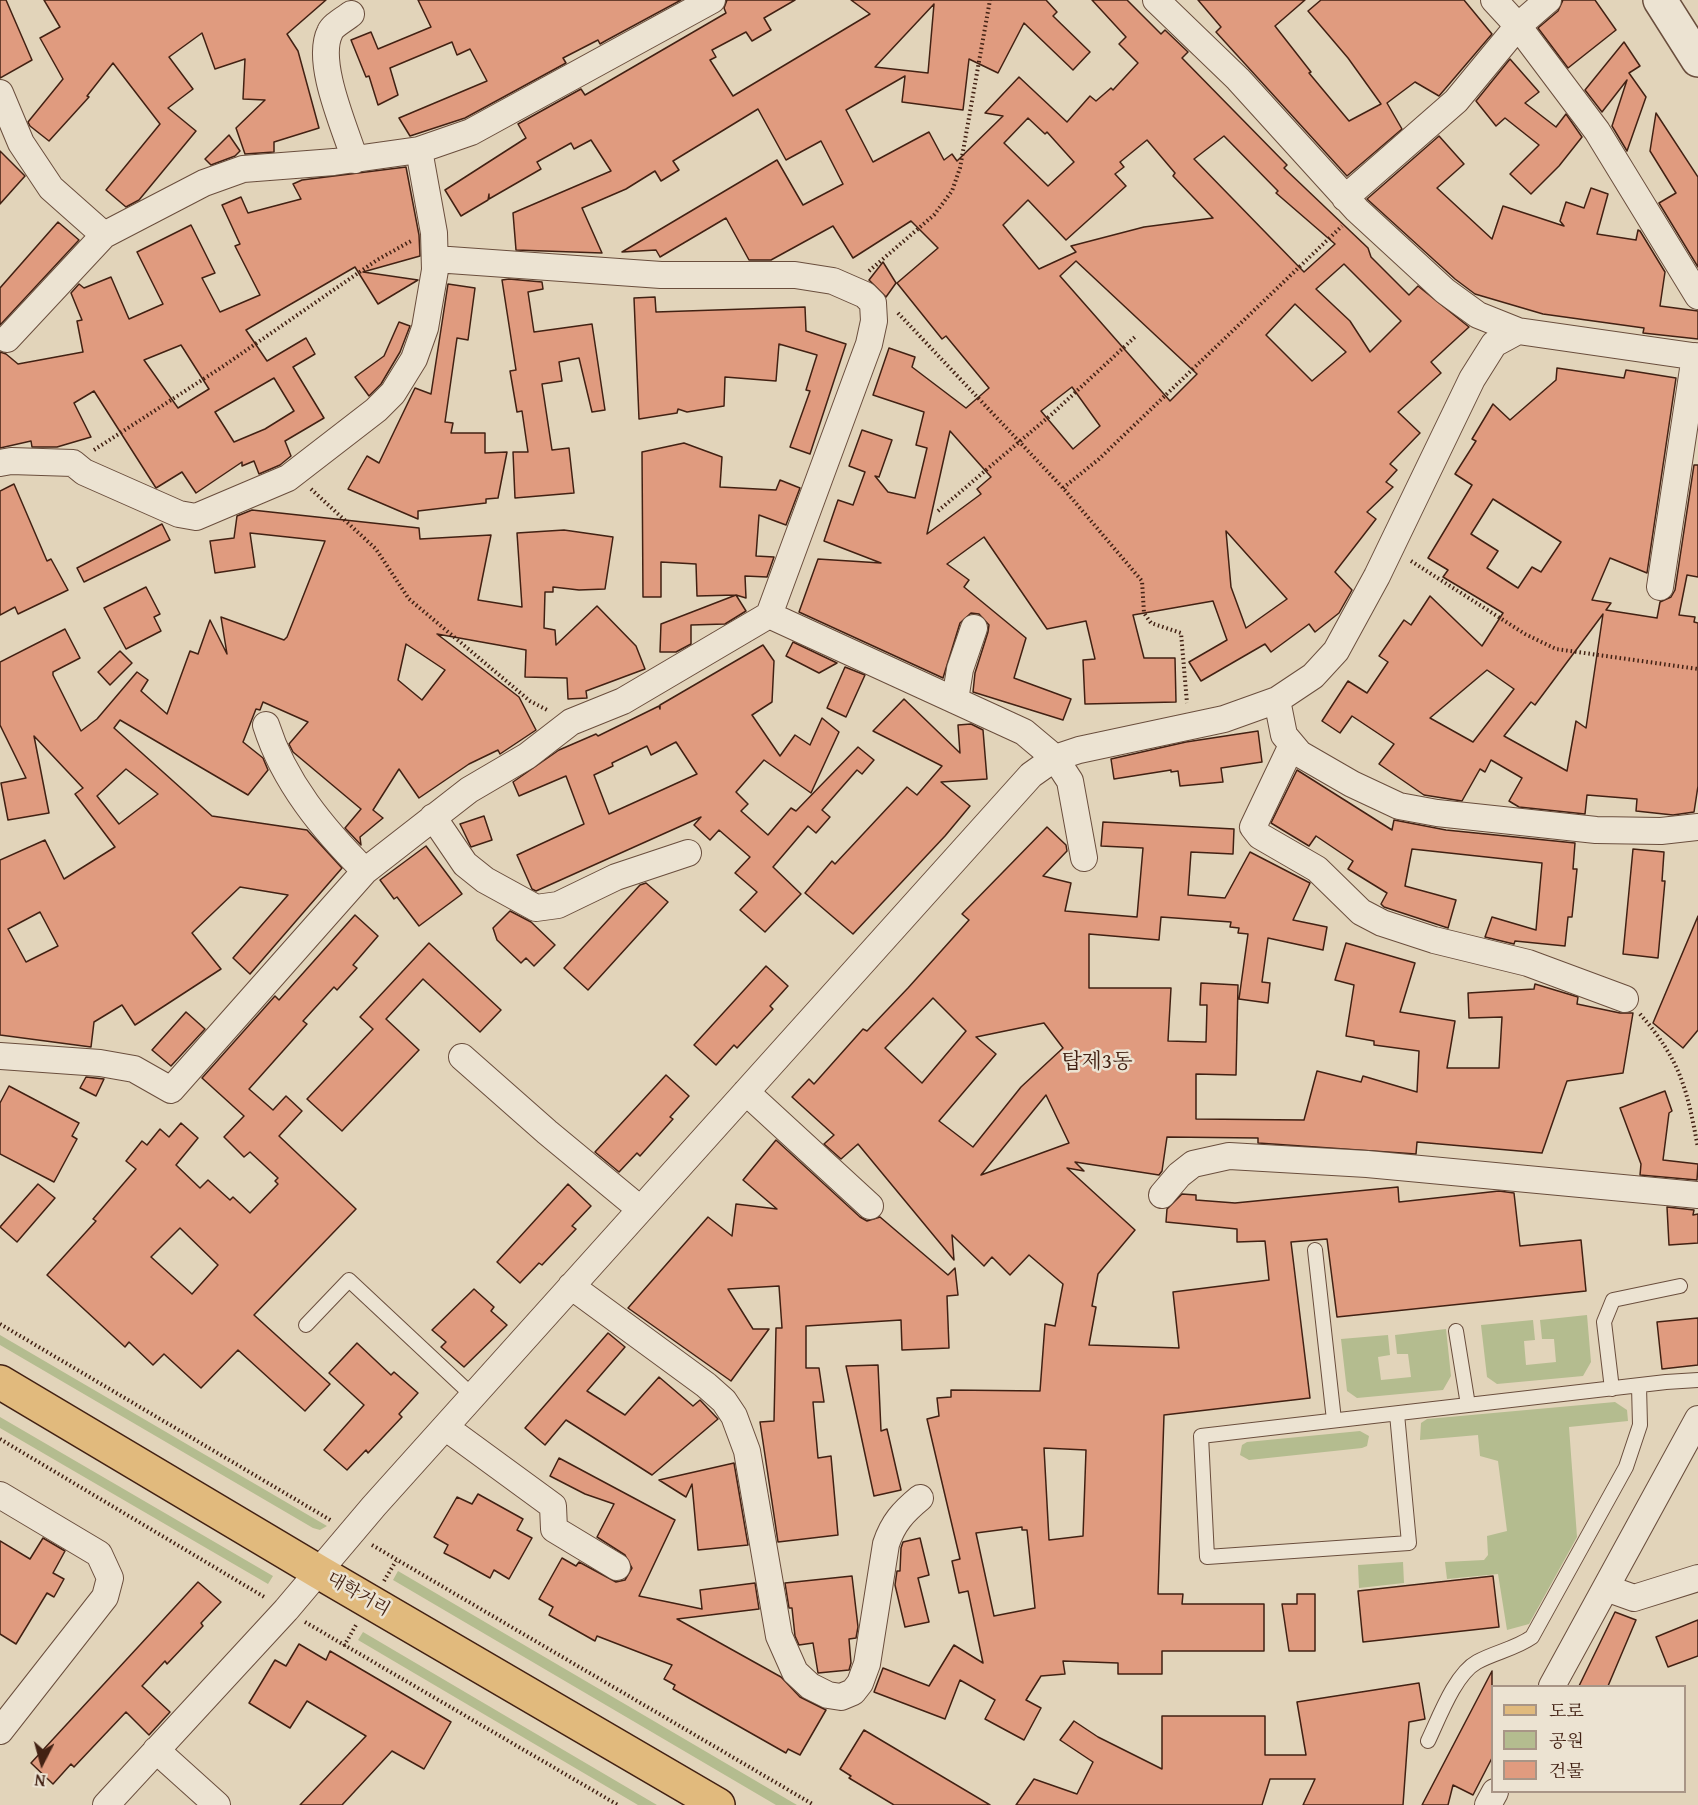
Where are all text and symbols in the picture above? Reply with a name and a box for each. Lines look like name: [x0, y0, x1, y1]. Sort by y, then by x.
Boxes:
district label: 탑제3동: [1062, 1050, 1132, 1076]
street label: 대학거리: [322, 1568, 394, 1622]
legend: [1491, 1685, 1686, 1793]
text: 도로: [1549, 1697, 1584, 1724]
text: 공원: [1549, 1727, 1584, 1754]
north arrow: [12, 1733, 72, 1793]
text: 건물: [1549, 1757, 1584, 1784]
text: N: [34, 1768, 47, 1793]

